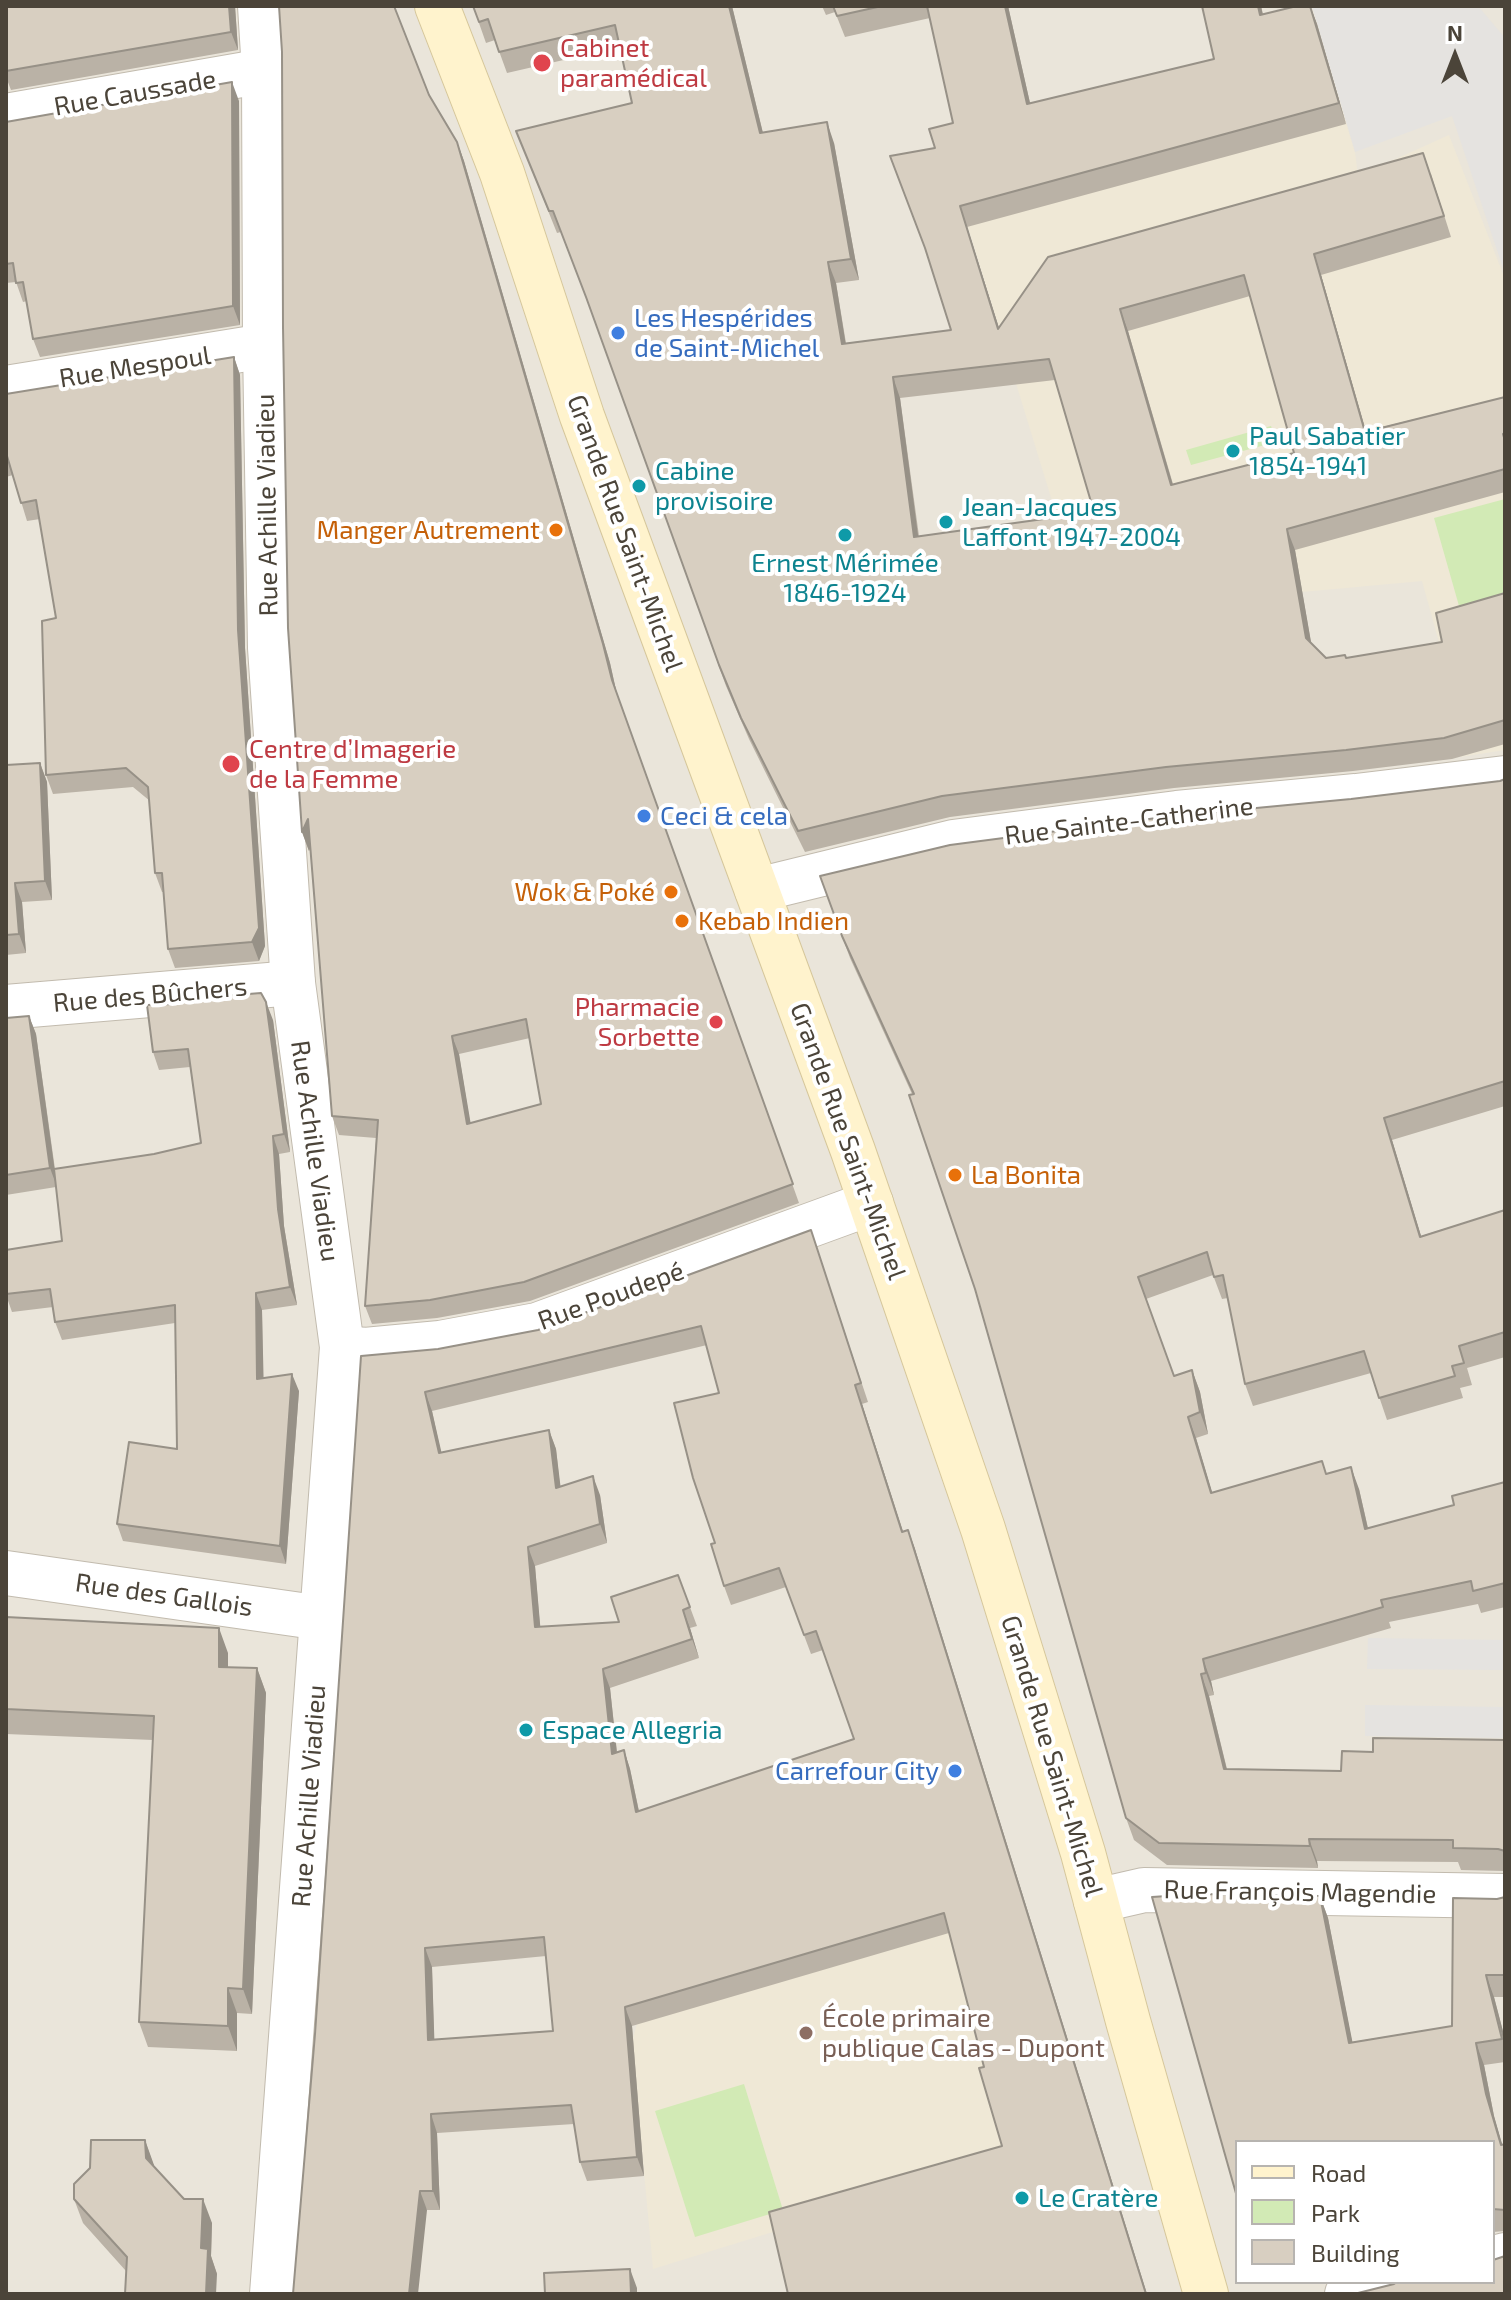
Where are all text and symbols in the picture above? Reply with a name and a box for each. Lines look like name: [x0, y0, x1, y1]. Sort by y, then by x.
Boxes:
north arrow: [1415, 16, 1495, 96]
text: N: [1447, 19, 1463, 45]
place label: Cabinet paramédical: [560, 32, 707, 94]
marker: Cabinet paramédical: [531, 52, 553, 74]
street label: Rue Caussade: [51, 63, 219, 123]
place label: Les Hespérides de Saint-Michel: [634, 302, 819, 364]
marker: Les Hespérides de Saint-Michel: [609, 324, 627, 342]
street label: Rue Mespoul: [57, 340, 213, 394]
street label: Grande Rue Saint-Michel: [560, 390, 690, 676]
street label: Rue Achille Viadieu: [249, 393, 285, 617]
place label: Paul Sabatier 1854-1941: [1249, 420, 1406, 482]
marker: Paul Sabatier 1854-1941: [1224, 442, 1242, 460]
place label: Cabine provisoire: [655, 455, 773, 516]
marker: Cabine provisoire: [630, 477, 648, 495]
place label: Jean-Jacques Laffont 1947-2004: [962, 491, 1181, 552]
marker: Jean-Jacques Laffont 1947-2004: [937, 513, 955, 531]
place label: Manger Autrement: [317, 514, 540, 546]
marker: Manger Autrement: [547, 521, 565, 539]
marker: Ernest Mérimée 1846-1924: [836, 526, 854, 544]
place label: Ernest Mérimée 1846-1924: [751, 547, 939, 608]
place label: Centre d’Imagerie de la Femme: [249, 733, 456, 794]
marker: Centre d’Imagerie de la Femme: [220, 753, 242, 775]
street label: Rue Sainte-Catherine: [1003, 790, 1255, 852]
place label: Ceci & cela: [660, 800, 788, 832]
marker: Ceci & cela: [635, 807, 653, 825]
place label: Wok & Poké: [514, 876, 655, 908]
marker: Wok & Poké: [662, 883, 680, 901]
place label: Kebab Indien: [698, 905, 849, 937]
marker: Kebab Indien: [673, 912, 691, 930]
street label: Rue des Bûchers: [52, 971, 248, 1019]
place label: Pharmacie Sorbette: [575, 991, 700, 1052]
street label: Grande Rue Saint-Michel: [783, 998, 913, 1284]
marker: Pharmacie Sorbette: [707, 1013, 725, 1031]
street label: Rue Achille Viadieu: [284, 1038, 346, 1264]
place label: La Bonita: [971, 1159, 1081, 1191]
marker: La Bonita: [946, 1166, 964, 1184]
street label: Rue Poudepé: [534, 1255, 688, 1337]
street label: Rue des Gallois: [73, 1567, 255, 1623]
street label: Grande Rue Saint-Michel: [994, 1612, 1110, 1900]
street label: Rue Achille Viadieu: [286, 1684, 332, 1908]
place label: Espace Allegria: [542, 1714, 723, 1746]
marker: Espace Allegria: [517, 1721, 535, 1739]
place label: Carrefour City: [775, 1755, 939, 1787]
marker: Carrefour City: [946, 1762, 964, 1780]
street label: Rue François Magendie: [1163, 1874, 1437, 1910]
place label: École primaire publique Calas - Dupont: [822, 2002, 1105, 2064]
marker: École primaire publique Calas - Dupont: [797, 2024, 815, 2042]
legend: [1235, 2140, 1495, 2284]
text: Road: [1311, 2158, 1366, 2187]
place label: Le Cratère: [1038, 2182, 1159, 2214]
marker: Le Cratère: [1013, 2189, 1031, 2207]
text: Park: [1311, 2198, 1360, 2227]
text: Building: [1311, 2238, 1400, 2267]

